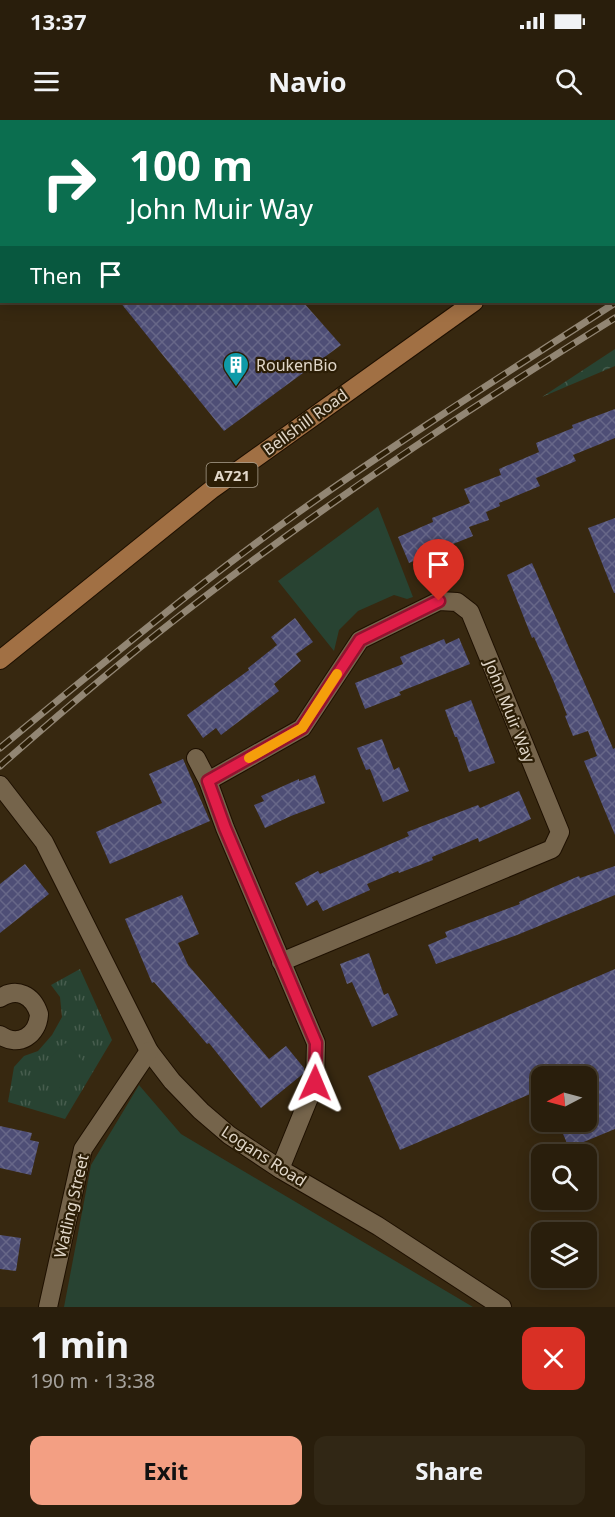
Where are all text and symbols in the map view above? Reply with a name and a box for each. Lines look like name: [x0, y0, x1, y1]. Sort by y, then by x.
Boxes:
text: 13:37: [30, 6, 87, 36]
text: Navio: [268, 63, 347, 100]
icon: menu: [30, 65, 63, 98]
icon: search: [552, 65, 585, 98]
text: 100 m: [129, 136, 253, 193]
icon: right: [30, 144, 108, 222]
text: John Muir Way: [129, 190, 313, 227]
icon: arrive: [94, 258, 127, 291]
text: Then: [30, 260, 82, 290]
building icon: RoukenBio: [221, 350, 251, 388]
place label: RoukenBio: [256, 354, 337, 376]
street label: Bellshill Road: [258, 384, 352, 460]
road number: A721: [206, 463, 258, 487]
pin: [413, 539, 464, 601]
icon: arrive: [422, 548, 455, 581]
street label: John Muir Way: [479, 655, 541, 766]
position arrow: [283, 1051, 347, 1115]
north arrow: [531, 1066, 597, 1132]
map controls: [531, 1066, 597, 1288]
street label: Logans Road: [217, 1120, 311, 1192]
button: search: [531, 1144, 597, 1210]
street label: Watling Street: [48, 1152, 94, 1260]
button: layers: [531, 1222, 597, 1288]
text: 1 min: [30, 1320, 129, 1369]
button: close: [522, 1327, 585, 1390]
text: 190 m · 13:38: [30, 1367, 155, 1394]
button: Exit: [30, 1436, 302, 1505]
button: Share: [314, 1436, 585, 1505]

